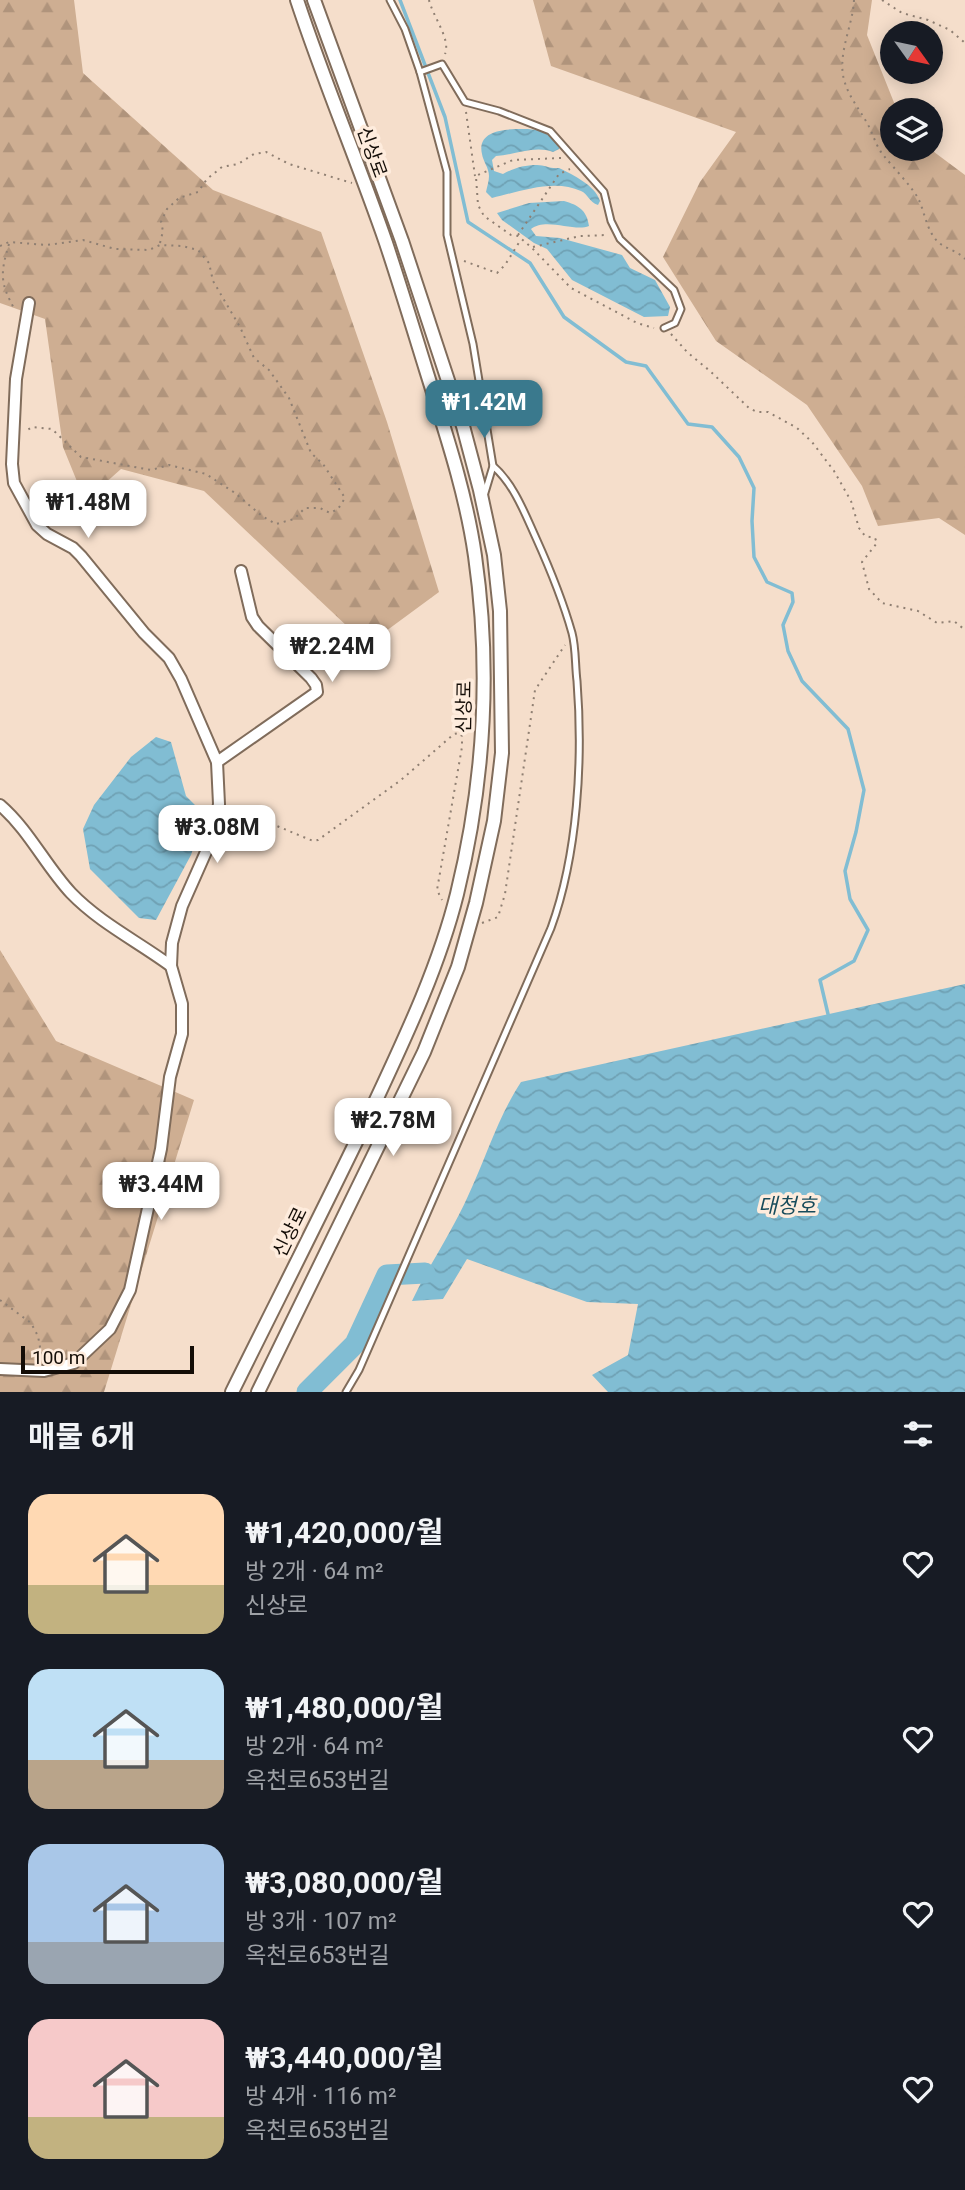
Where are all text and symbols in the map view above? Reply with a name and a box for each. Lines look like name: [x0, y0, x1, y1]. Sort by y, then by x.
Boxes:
north arrow: [880, 21, 943, 84]
map controls: [880, 21, 943, 161]
button: layers: [880, 98, 943, 161]
street label: 신상로: [352, 123, 392, 181]
pin: ₩1.42M: [427, 380, 541, 440]
text: ₩1.42M: [441, 389, 527, 416]
pin: ₩1.48M: [31, 480, 145, 540]
text: ₩1.48M: [45, 489, 131, 516]
pin: ₩2.24M: [275, 624, 389, 684]
text: ₩2.24M: [289, 633, 375, 660]
street label: 신상로: [452, 681, 476, 733]
pin: ₩3.08M: [160, 806, 274, 865]
text: ₩3.08M: [174, 814, 260, 841]
pin: ₩2.78M: [336, 1098, 450, 1158]
text: ₩2.78M: [350, 1107, 436, 1134]
pin: ₩3.44M: [104, 1162, 218, 1222]
text: ₩3.44M: [118, 1171, 204, 1198]
water label: 대청호: [758, 1194, 818, 1218]
street label: 신상로: [268, 1203, 312, 1261]
scale bar: [21, 1343, 194, 1375]
text: 100 m: [32, 1346, 85, 1369]
icon: filters: [899, 1415, 937, 1453]
text: 매물 6개: [28, 1419, 135, 1454]
text: ₩1,420,000/월: [245, 1515, 443, 1550]
icon: home: [84, 1522, 168, 1606]
icon: heart: [899, 1545, 937, 1583]
text: 방 2개 · 64 m²: [245, 1558, 384, 1585]
text: 신상로: [245, 1592, 308, 1619]
text: ₩1,480,000/월: [245, 1690, 443, 1725]
icon: home: [84, 1697, 168, 1781]
icon: heart: [899, 1720, 937, 1758]
text: 방 2개 · 64 m²: [245, 1733, 384, 1760]
text: 옥천로653번길: [245, 1767, 390, 1794]
text: ₩3,080,000/월: [245, 1865, 443, 1900]
icon: home: [84, 1872, 168, 1956]
icon: heart: [899, 1895, 937, 1933]
text: 방 3개 · 107 m²: [245, 1908, 396, 1935]
text: 옥천로653번길: [245, 1942, 390, 1969]
text: ₩3,440,000/월: [245, 2040, 443, 2075]
icon: home: [84, 2047, 168, 2131]
icon: heart: [899, 2070, 937, 2108]
text: 방 4개 · 116 m²: [245, 2083, 396, 2110]
text: 옥천로653번길: [245, 2117, 390, 2144]

